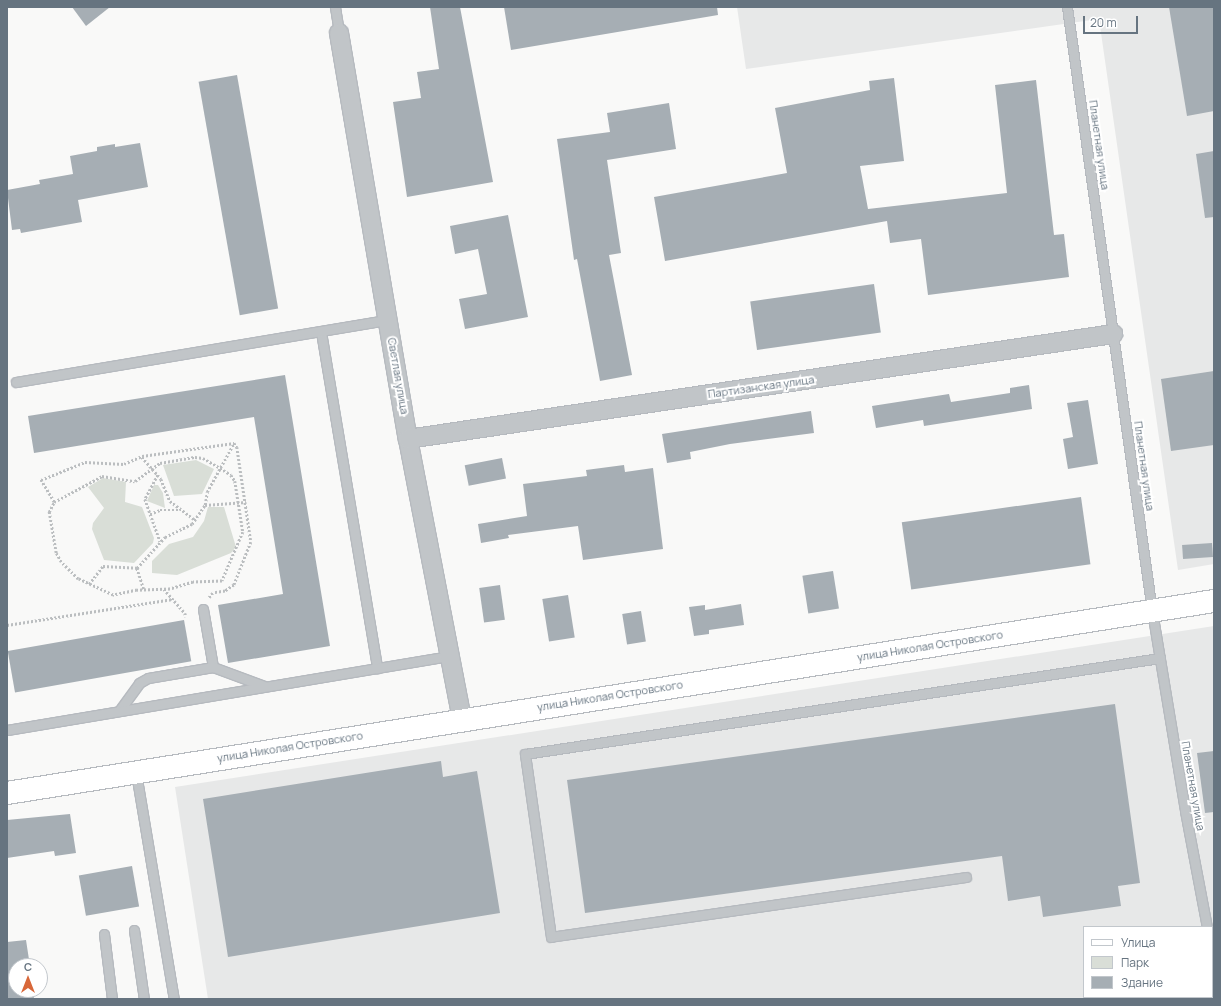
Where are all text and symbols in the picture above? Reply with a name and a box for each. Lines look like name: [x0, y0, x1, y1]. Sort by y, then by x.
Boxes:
scale bar: [1085, 8, 1140, 34]
text: 20 m: [1090, 14, 1117, 31]
street label: Планетная улица: [1086, 99, 1112, 191]
street label: Светлая улица: [385, 337, 411, 415]
street label: Партизанская улица: [707, 373, 815, 401]
street label: Планетная улица: [1131, 420, 1157, 512]
street label: улица Николая Островского: [856, 628, 1004, 664]
street label: улица Николая Островского: [536, 678, 684, 714]
street label: улица Николая Островского: [216, 729, 364, 765]
street label: Планетная улица: [1179, 740, 1207, 832]
legend: [1083, 926, 1213, 998]
text: Улица: [1121, 934, 1155, 951]
text: Парк: [1121, 954, 1149, 971]
north arrow: [8, 958, 48, 998]
text: С: [24, 959, 32, 974]
text: Здание: [1121, 974, 1163, 991]

